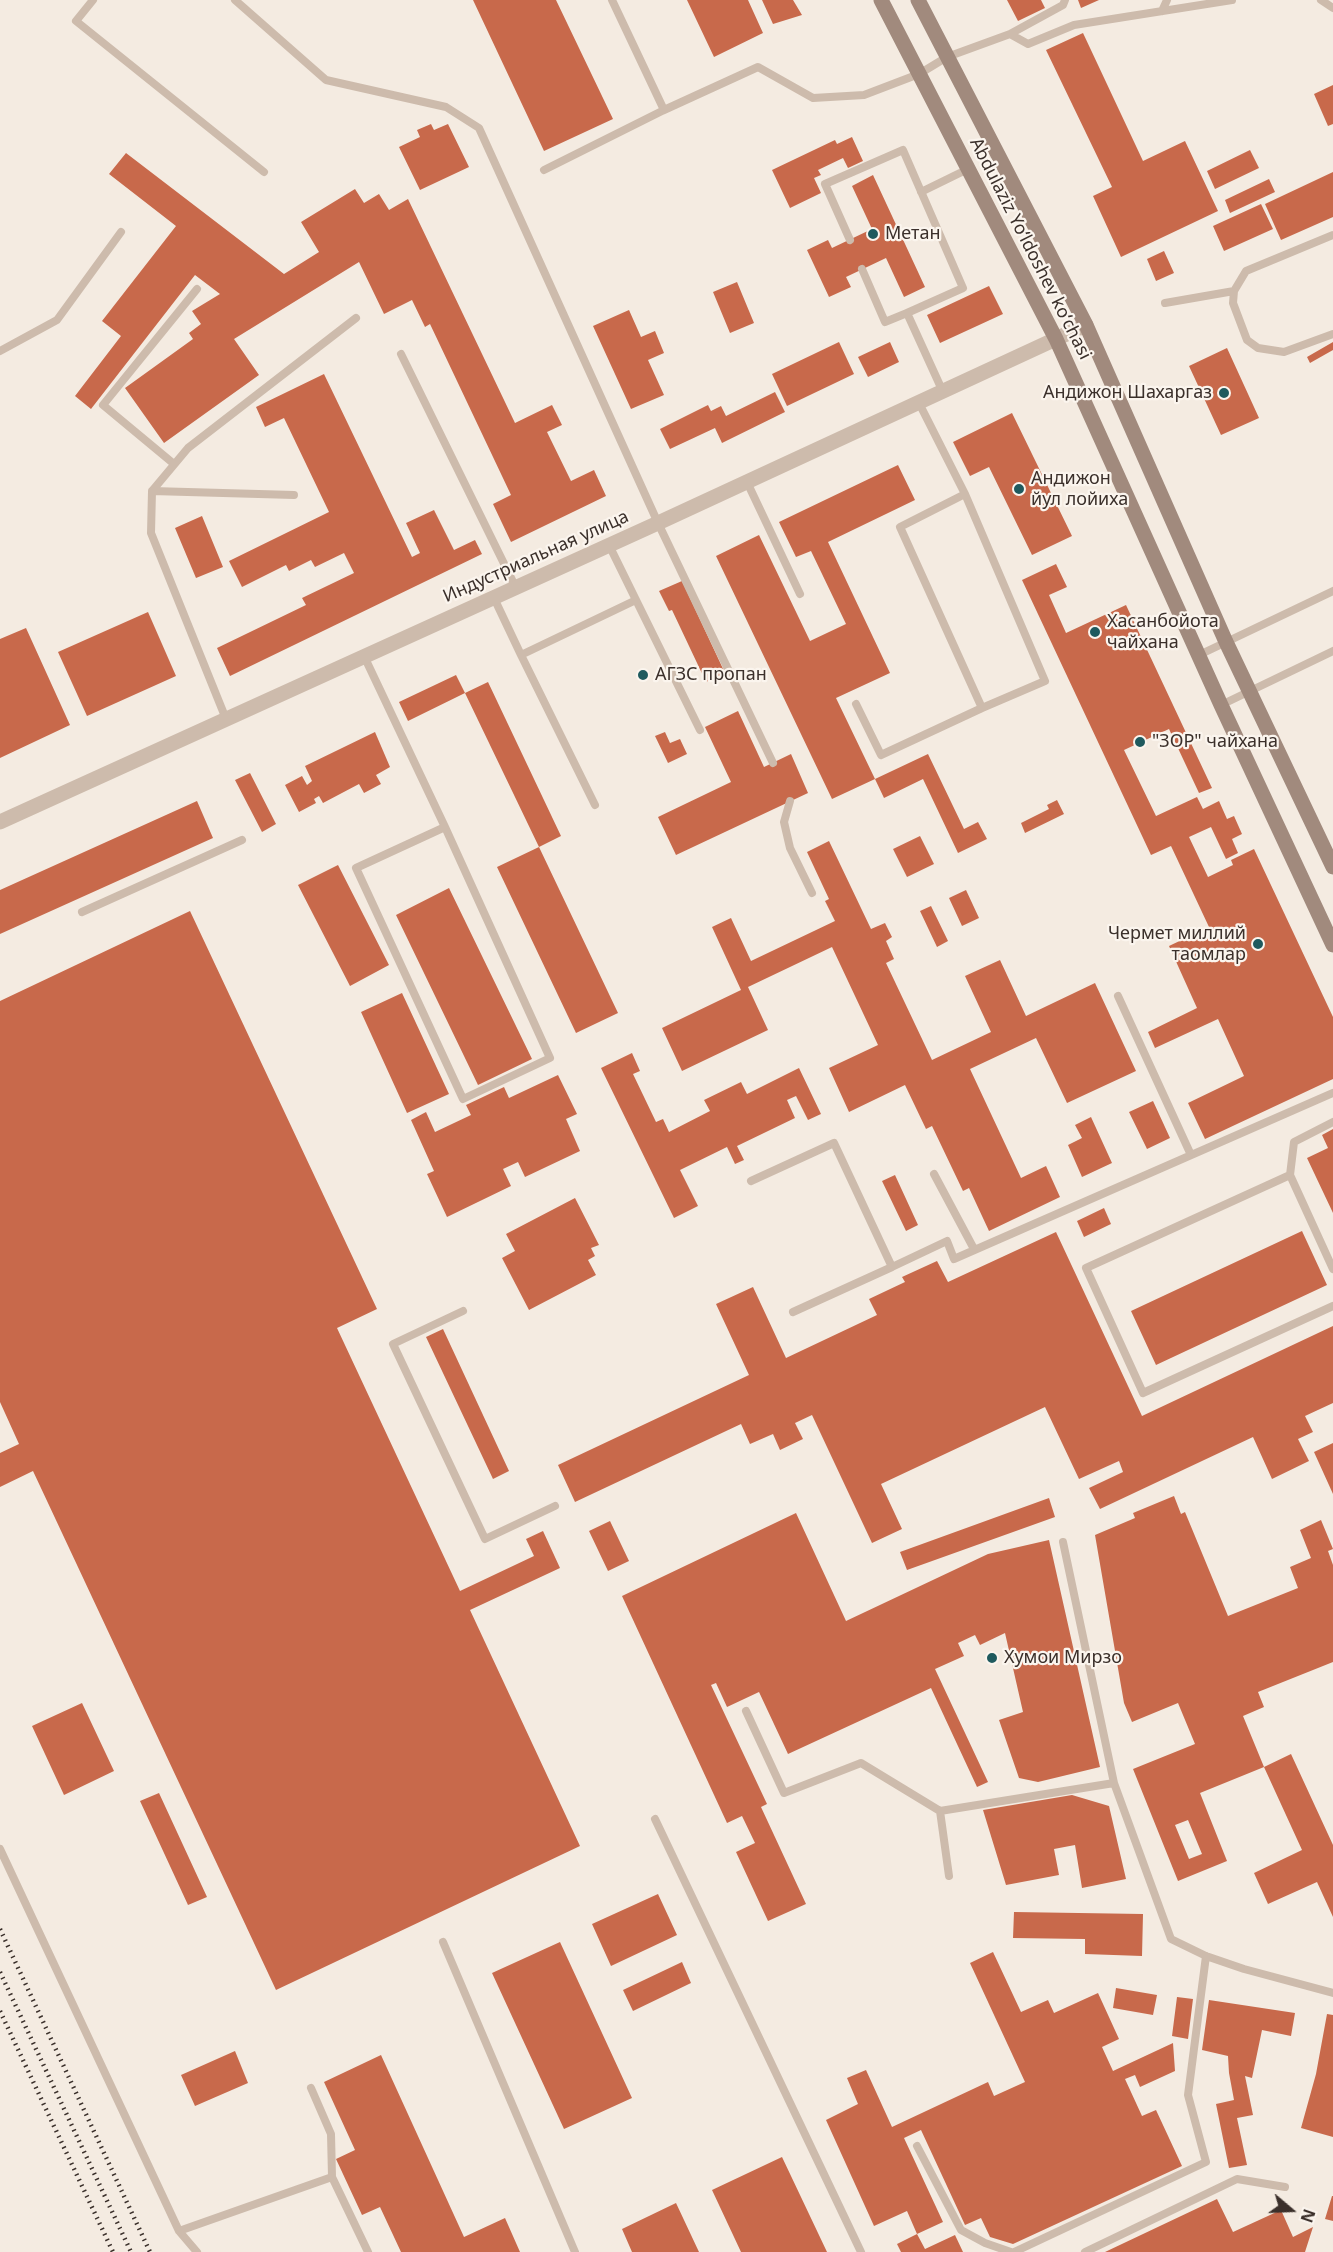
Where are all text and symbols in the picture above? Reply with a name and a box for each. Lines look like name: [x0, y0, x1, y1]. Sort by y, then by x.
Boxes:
street label: Abdulaziz Yoʻldoshev koʻchasi: [965, 135, 1095, 363]
place label: Метан: [885, 223, 940, 245]
marker: Метан: [866, 227, 880, 241]
place label: Андижон Шахаргаз: [1043, 382, 1212, 404]
marker: Андижон Шахаргаз: [1217, 386, 1231, 400]
place label: Андижон йул лойиха: [1031, 468, 1128, 510]
marker: Андижон йул лойиха: [1012, 482, 1026, 496]
street label: Индустриальная улица: [440, 506, 632, 608]
place label: Хасанбойота чайхана: [1107, 611, 1219, 654]
marker: Хасанбойота чайхана: [1088, 625, 1102, 639]
place label: АГЗС пропан: [655, 664, 767, 686]
marker: АГЗС пропан: [636, 668, 650, 682]
place label: "ЗОР" чайхана: [1152, 731, 1278, 753]
marker: "ЗОР" чайхана: [1133, 735, 1147, 749]
place label: Чермет миллий таомлар: [1108, 923, 1246, 966]
marker: Чермет миллий таомлар: [1251, 937, 1265, 951]
place label: Хумои Мирзо: [1004, 1647, 1122, 1669]
marker: Хумои Мирзо: [985, 1651, 999, 1665]
north arrow: [1261, 2180, 1321, 2240]
text: N: [1296, 2206, 1321, 2226]

